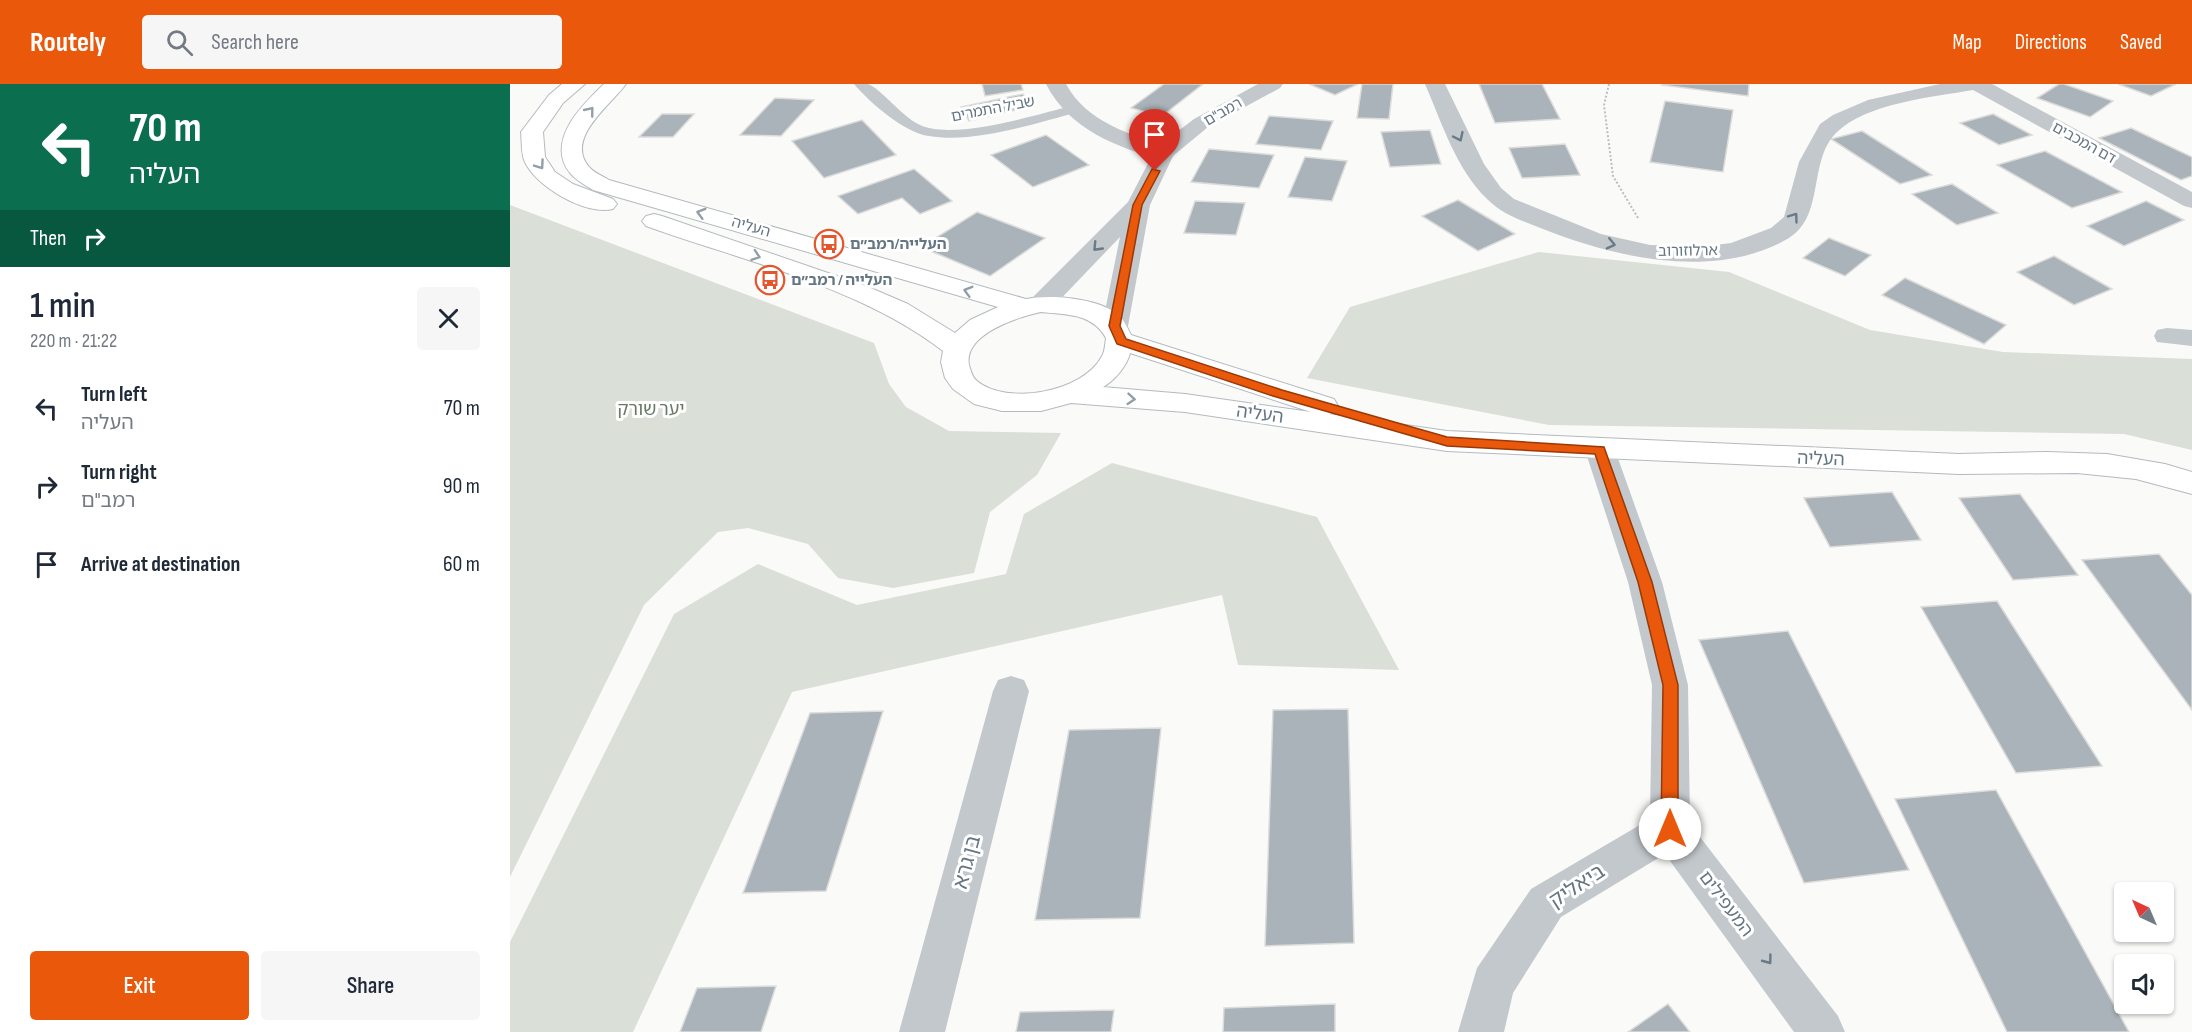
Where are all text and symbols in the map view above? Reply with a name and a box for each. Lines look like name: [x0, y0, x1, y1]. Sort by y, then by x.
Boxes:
search box: [142, 15, 562, 69]
text: Routely: [30, 26, 106, 59]
icon: search: [163, 26, 196, 59]
text: Search here: [211, 29, 299, 56]
text: Map: [1952, 30, 1982, 55]
text: Directions: [2015, 30, 2087, 55]
text: Saved: [2120, 30, 2162, 55]
street label: שביל התמרים: [949, 92, 1037, 126]
street label: רמב"ם: [1201, 94, 1245, 130]
text: 70 m: [129, 103, 202, 154]
one-way arrow: [582, 107, 593, 118]
icon: left: [30, 108, 108, 186]
pin: [1129, 109, 1180, 171]
icon: arrive: [1138, 118, 1171, 151]
street label: דם המכבים: [2049, 118, 2119, 168]
one-way arrow: [1452, 131, 1464, 142]
text: העליה: [129, 159, 200, 191]
one-way arrow: [533, 159, 544, 170]
one-way arrow: [696, 208, 706, 220]
street label: העליה: [729, 212, 773, 242]
one-way arrow: [1787, 213, 1798, 224]
icon: right: [78, 222, 111, 255]
text: Then: [30, 225, 66, 252]
bus stop icon: העלייה/רמב״ם: [813, 228, 845, 260]
place label: העלייה/רמב״ם: [850, 235, 947, 254]
one-way arrow: [1606, 237, 1616, 250]
one-way arrow: [1093, 240, 1104, 250]
street label: ארלוזורוב: [1658, 241, 1718, 261]
one-way arrow: [750, 248, 761, 261]
bus stop icon: העלייה / רמב״ם: [754, 264, 786, 296]
place label: העלייה / רמב״ם: [791, 271, 892, 290]
text: 1 min: [30, 285, 95, 328]
one-way arrow: [964, 286, 974, 298]
button: close: [417, 287, 480, 350]
text: 220 m · 21:22: [30, 329, 117, 353]
text: Turn left: [81, 381, 147, 408]
icon: left: [30, 392, 63, 425]
one-way arrow: [1127, 392, 1136, 405]
text: 70 m: [444, 395, 480, 422]
park label: יער שורק: [617, 399, 685, 420]
street label: העליה: [1235, 400, 1285, 428]
text: העליה: [81, 411, 134, 435]
street label: העליה: [1797, 448, 1845, 470]
text: Turn right: [81, 459, 157, 486]
icon: right: [30, 470, 63, 503]
text: 90 m: [443, 473, 480, 500]
text: רמב"ם: [81, 489, 135, 513]
icon: arrive: [30, 548, 63, 581]
text: Arrive at destination: [81, 551, 240, 578]
text: 60 m: [443, 551, 480, 578]
position arrow: [1638, 797, 1702, 861]
street label: בן גרא: [948, 833, 986, 891]
street label: ביאליק: [1544, 859, 1610, 913]
street label: המעפילים: [1695, 867, 1757, 941]
north arrow: [2114, 882, 2174, 942]
map controls: [2114, 882, 2174, 1014]
button: Exit: [30, 951, 249, 1020]
button: Share: [261, 951, 480, 1020]
one-way arrow: [1760, 953, 1771, 964]
button: sound: [2114, 954, 2174, 1014]

